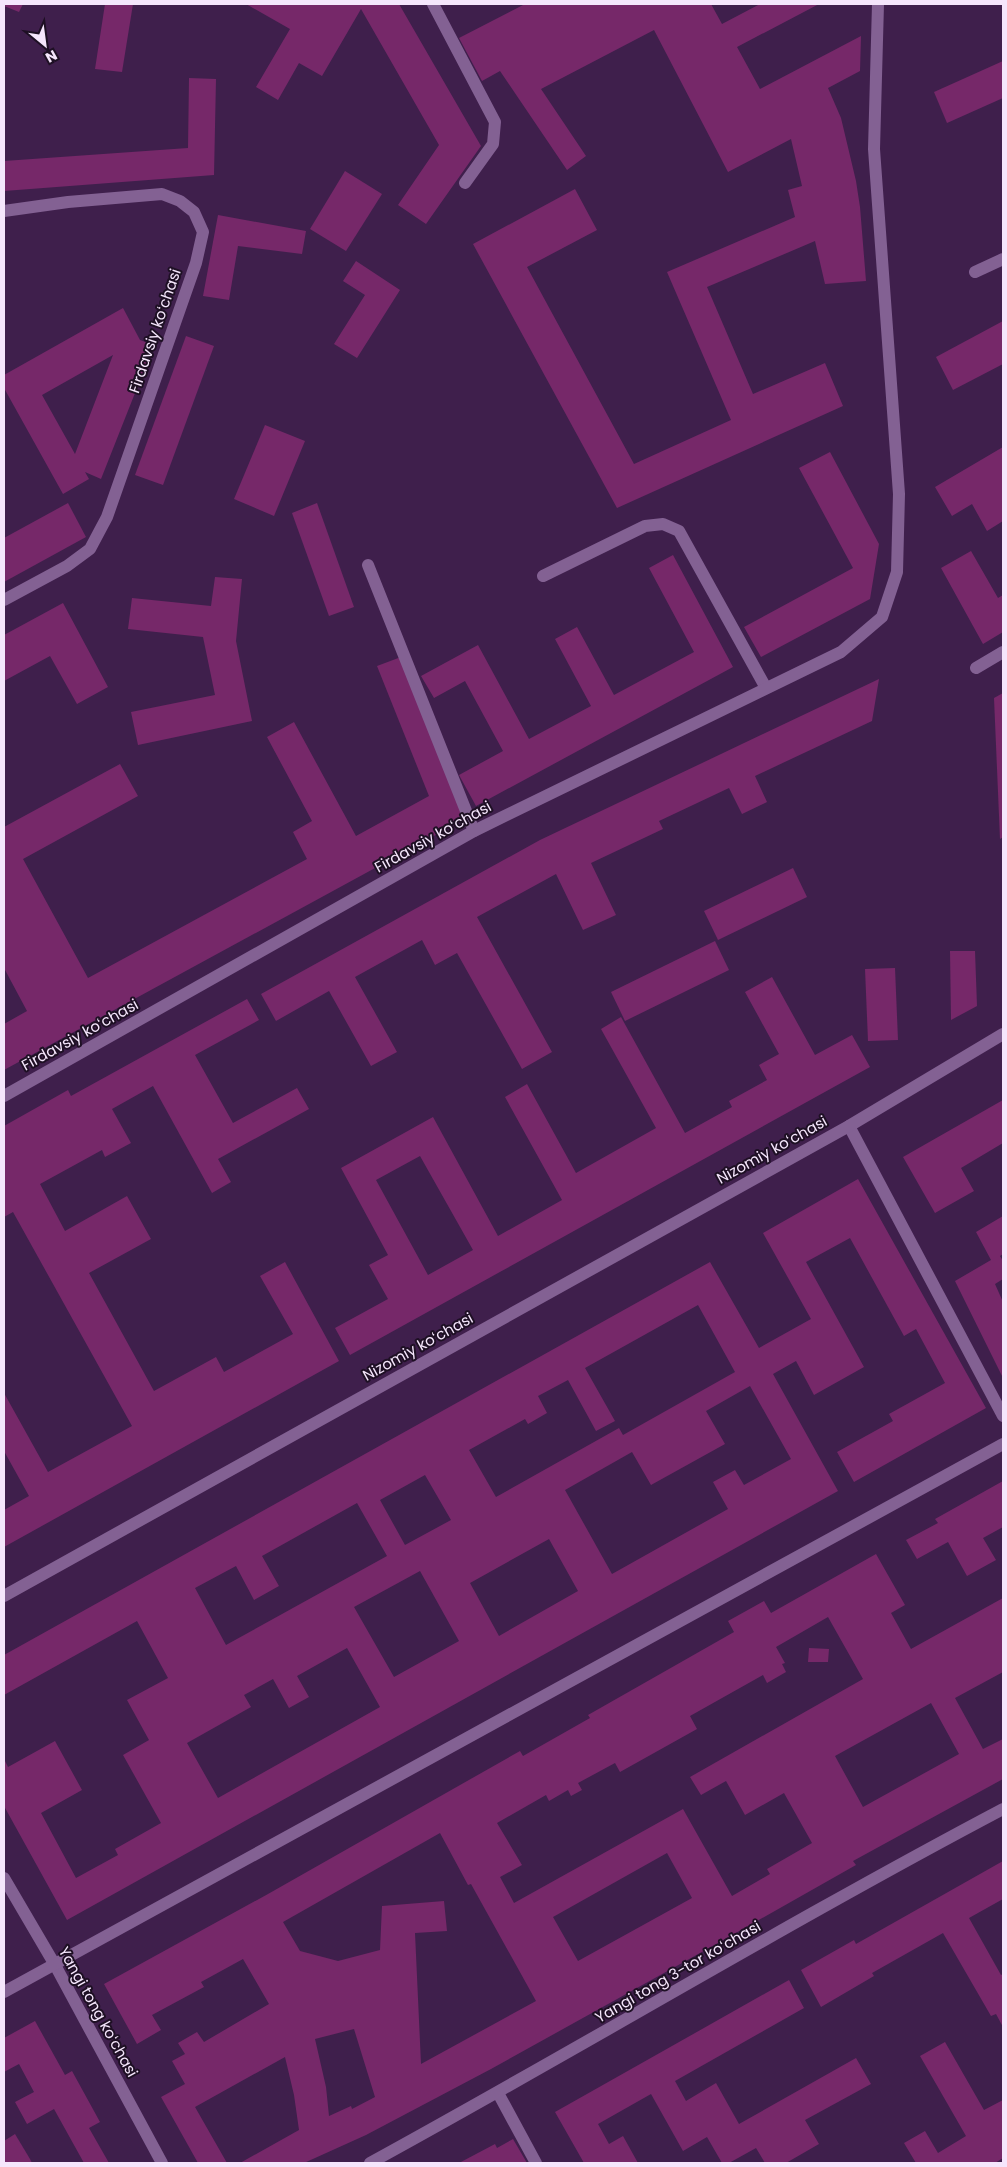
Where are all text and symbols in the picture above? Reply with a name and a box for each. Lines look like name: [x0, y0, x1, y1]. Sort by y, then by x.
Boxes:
north arrow: [20, 20, 70, 70]
text: N: [42, 45, 61, 68]
street label: Firdavsiy koʻchasi: [123, 266, 186, 396]
street label: Firdavsiy koʻchasi: [371, 796, 495, 877]
street label: Firdavsiy koʻchasi: [18, 994, 142, 1075]
street label: Nizomiy koʻchasi: [713, 1110, 831, 1189]
street label: Nizomiy koʻchasi: [359, 1307, 477, 1386]
street label: Yangi tong 3-tor koʻchasi: [591, 1915, 764, 2028]
street label: Yangi tong koʻchasi: [54, 1943, 143, 2081]

